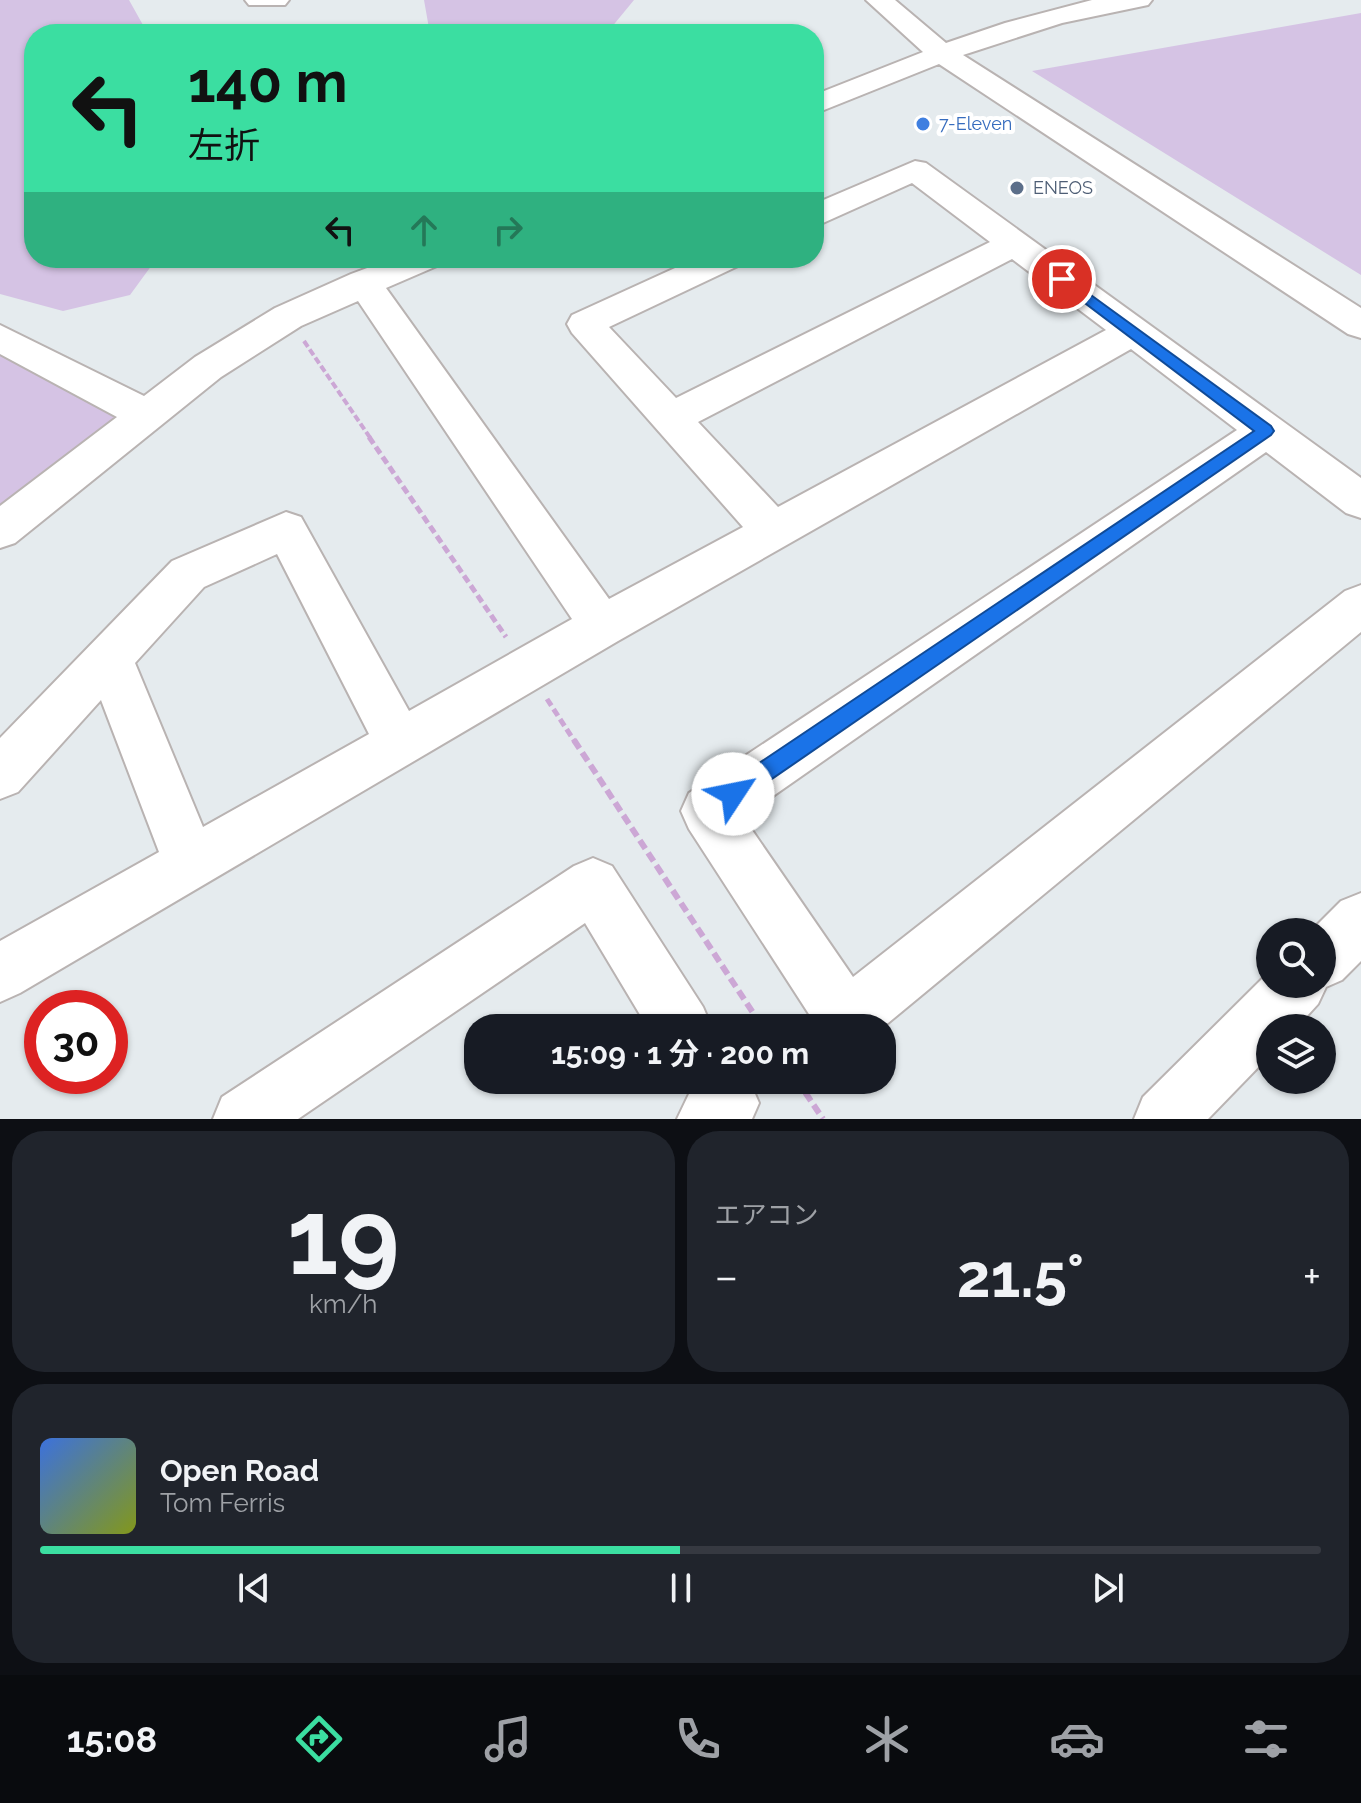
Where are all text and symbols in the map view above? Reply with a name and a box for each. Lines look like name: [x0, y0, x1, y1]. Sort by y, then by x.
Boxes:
text: 140 m: [188, 49, 348, 115]
icon: left: [56, 56, 160, 160]
place label: 7-Eleven: [939, 113, 1012, 134]
marker: 7-Eleven: [914, 115, 932, 133]
text: 左折: [188, 124, 260, 166]
place label: ENEOS: [1033, 177, 1093, 198]
marker: ENEOS: [1008, 179, 1026, 197]
icon: left: [318, 208, 362, 252]
icon: ahead: [402, 208, 446, 252]
icon: right: [486, 208, 530, 252]
pin: [1028, 245, 1096, 313]
icon: arrive: [1040, 257, 1084, 301]
position arrow: [691, 752, 775, 836]
map controls: [1256, 918, 1336, 1094]
button: search: [1256, 918, 1336, 998]
speed limit sign: 30: [24, 990, 128, 1094]
button: layers: [1256, 1014, 1336, 1094]
text: 15:09 · 1 分 · 200 m: [551, 1036, 809, 1071]
text: 19: [287, 1176, 400, 1298]
text: エアコン: [715, 1200, 819, 1230]
text: 21.5°: [957, 1241, 1084, 1311]
text: −: [715, 1251, 738, 1302]
text: +: [1303, 1251, 1321, 1302]
text: km/h: [309, 1289, 378, 1319]
text: Open Road: [160, 1453, 319, 1488]
text: Tom Ferris: [160, 1488, 285, 1518]
icon: previous: [232, 1566, 276, 1610]
icon: pause: [659, 1566, 703, 1610]
icon: next: [1086, 1566, 1130, 1610]
icon: directions: [291, 1711, 347, 1767]
icon: music: [480, 1711, 536, 1767]
icon: phone: [670, 1711, 726, 1767]
icon: climate: [859, 1711, 915, 1767]
icon: car: [1049, 1711, 1105, 1767]
icon: filters: [1238, 1711, 1294, 1767]
text: 15:08: [67, 1718, 157, 1760]

